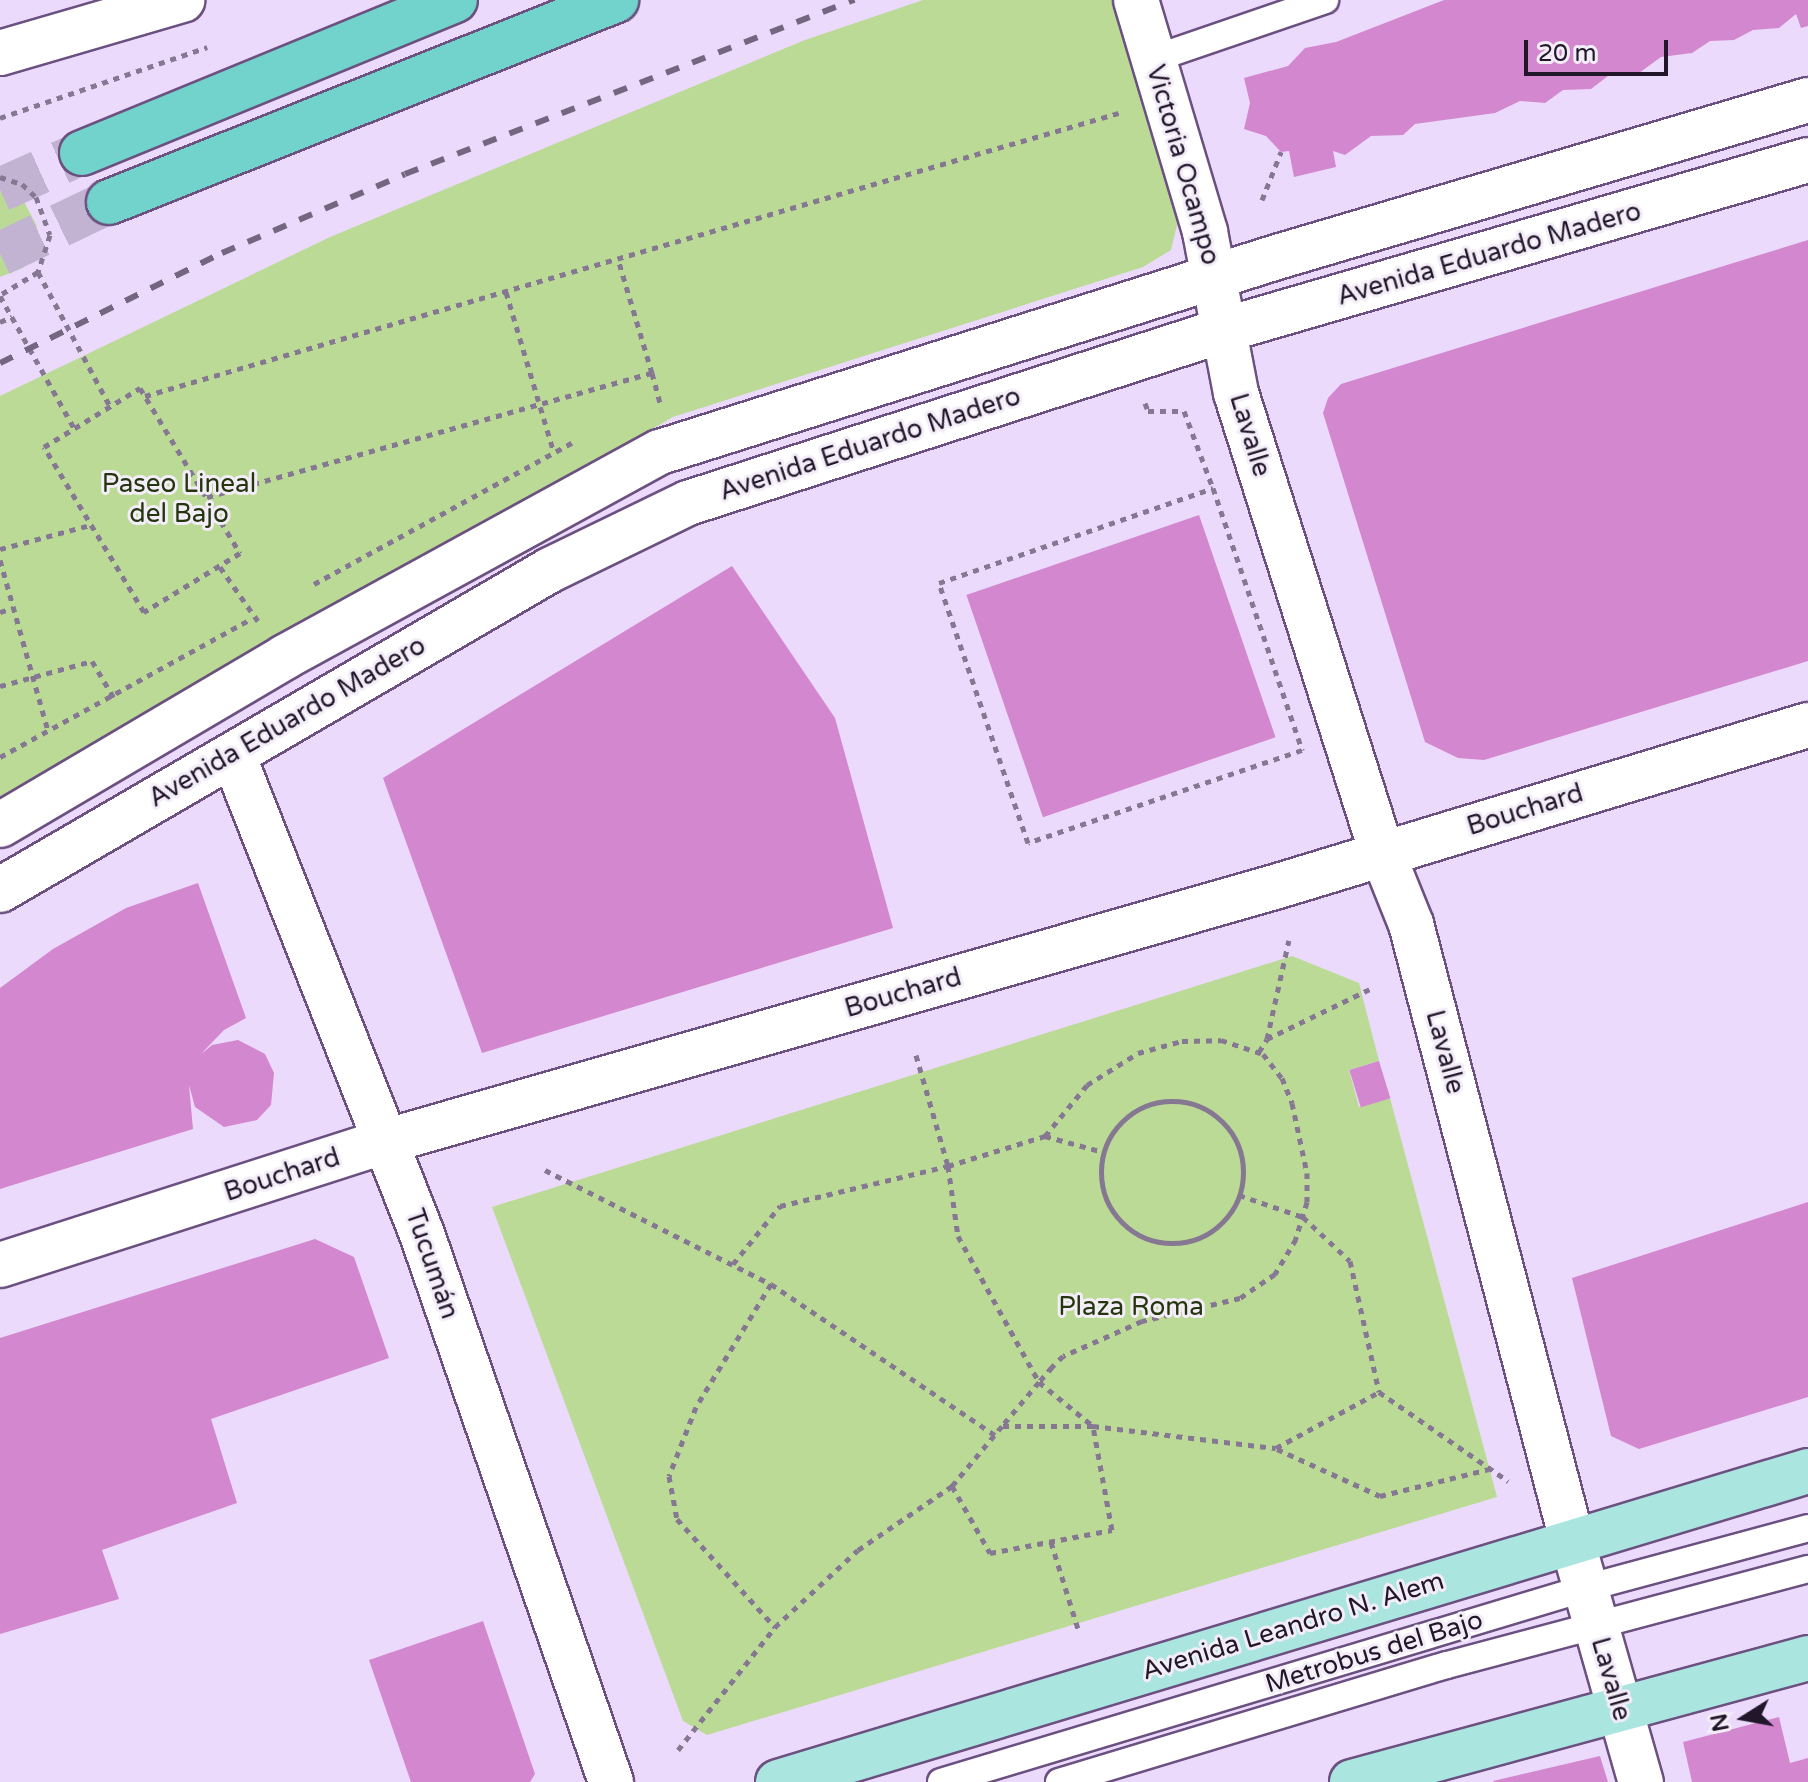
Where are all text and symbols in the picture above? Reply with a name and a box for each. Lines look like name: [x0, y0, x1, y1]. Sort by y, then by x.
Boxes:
scale bar: [1528, 24, 1672, 74]
text: 20 m: [1538, 39, 1596, 68]
street label: Victoria Ocampo: [1140, 61, 1226, 269]
street label: Avenida Eduardo Madero: [1333, 196, 1645, 312]
street label: Avenida Eduardo Madero: [716, 381, 1024, 507]
street label: Lavalle: [1223, 390, 1277, 480]
park label: Paseo Lineal del Bajo: [102, 468, 256, 530]
street label: Avenida Eduardo Madero: [143, 630, 431, 814]
street label: Bouchard: [1463, 778, 1587, 842]
street label: Bouchard: [841, 961, 965, 1025]
street label: Lavalle: [1419, 1007, 1471, 1097]
street label: Bouchard: [220, 1142, 344, 1208]
street label: Tucumán: [399, 1205, 465, 1323]
park label: Plaza Roma: [1058, 1291, 1204, 1323]
street label: Avenida Leandro N. Alem: [1138, 1565, 1448, 1687]
street label: Metrobus del Bajo: [1262, 1604, 1486, 1700]
street label: Lavalle: [1584, 1634, 1638, 1724]
north arrow: [1704, 1678, 1784, 1758]
text: N: [1706, 1711, 1735, 1734]

